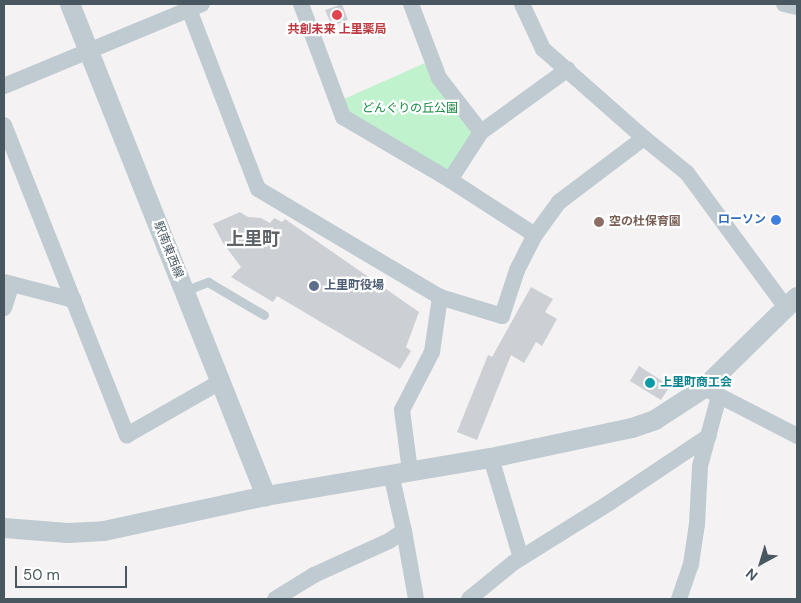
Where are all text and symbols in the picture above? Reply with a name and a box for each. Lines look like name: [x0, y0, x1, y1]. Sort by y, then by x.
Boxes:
marker: 共創未来 上里薬局: [331, 9, 343, 21]
place label: 共創未来 上里薬局: [288, 23, 386, 37]
park label: どんぐりの丘公園: [362, 102, 458, 116]
place label: ローソン: [718, 213, 766, 227]
marker: ローソン: [770, 214, 782, 226]
place label: 空の杜保育園: [609, 215, 681, 229]
marker: 空の杜保育園: [593, 216, 605, 228]
street label: 駅南東西線: [150, 219, 186, 281]
district label: 上里町: [226, 228, 280, 250]
place label: 上里町役場: [324, 279, 384, 293]
marker: 上里町役場: [308, 280, 320, 292]
place label: 上里町商工会: [660, 376, 732, 390]
marker: 上里町商工会: [644, 377, 656, 389]
north arrow: [736, 538, 786, 588]
scale bar: [18, 556, 130, 588]
text: N: [742, 564, 761, 585]
text: 50 m: [23, 565, 60, 585]

